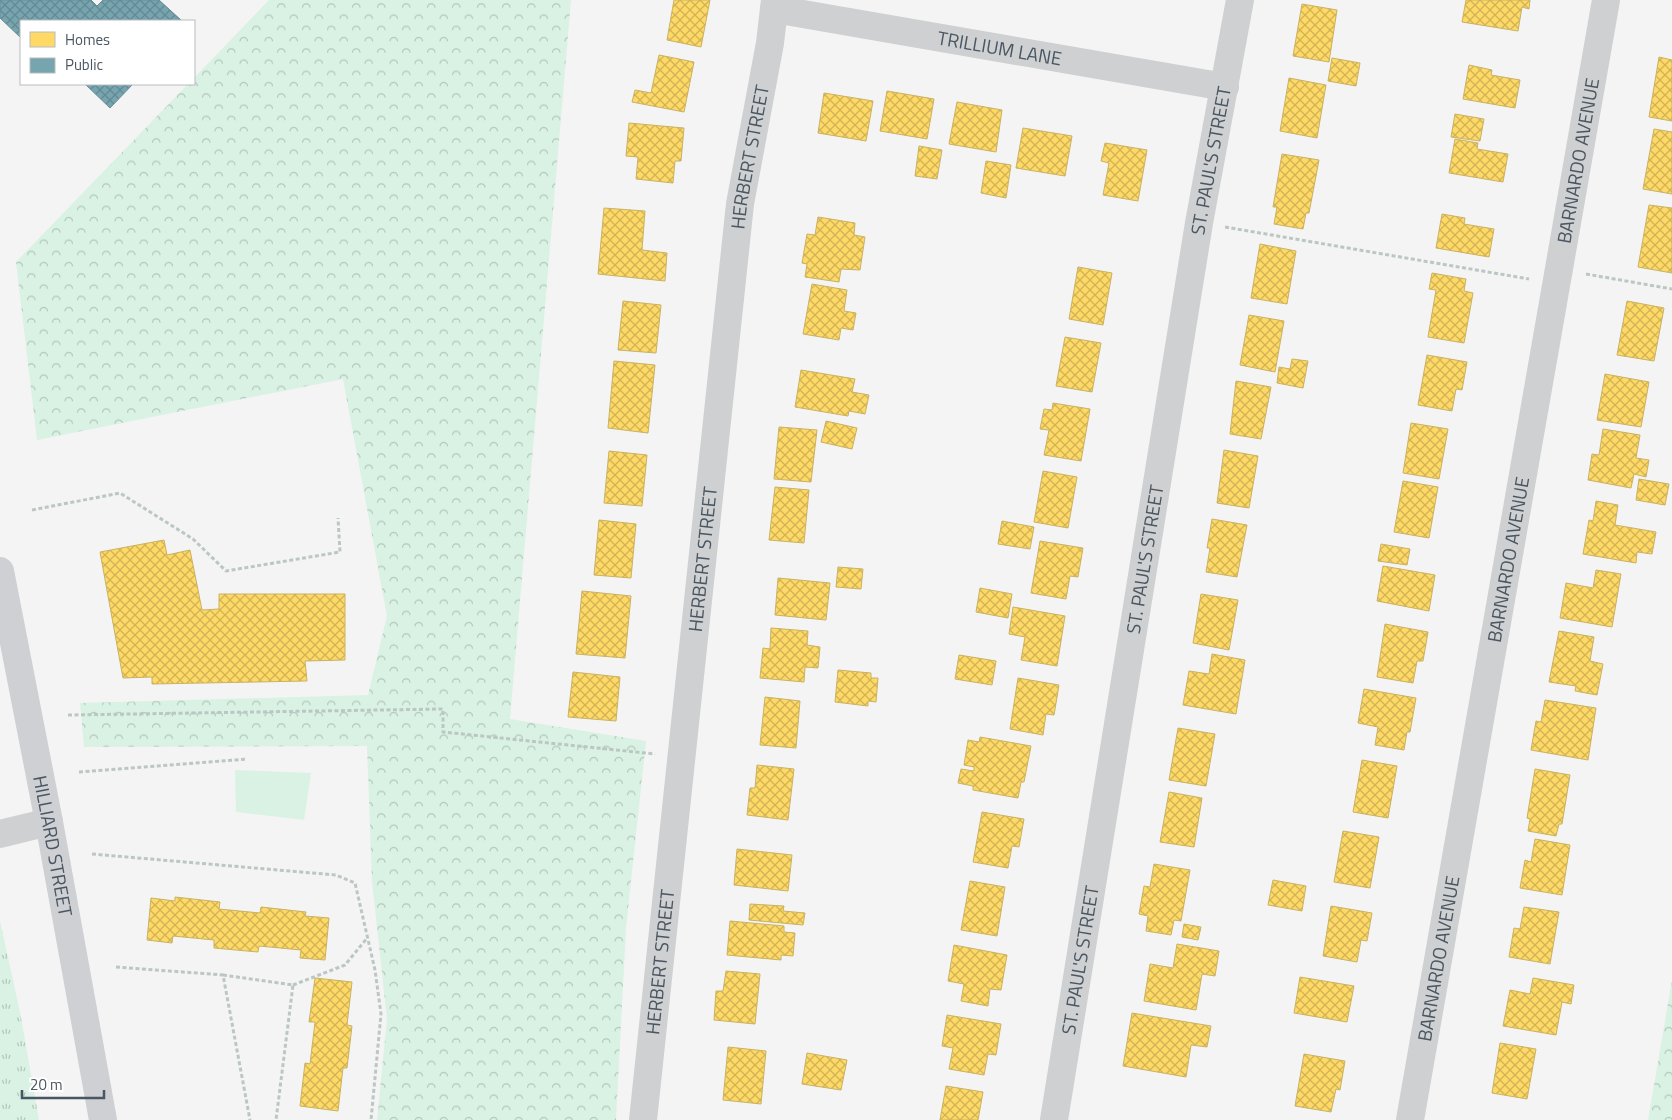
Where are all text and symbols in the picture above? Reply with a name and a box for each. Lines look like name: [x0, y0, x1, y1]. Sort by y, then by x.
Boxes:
legend: [20, 20, 195, 85]
street label: TRILLIUM LANE: [935, 23, 1064, 73]
text: Homes: [65, 28, 110, 51]
text: Public: [65, 53, 103, 76]
street label: BARNARDO AVENUE: [1549, 76, 1606, 245]
street label: HERBERT STREET: [722, 82, 776, 230]
street label: ST. PAUL'S STREET: [1182, 84, 1238, 237]
street label: BARNARDO AVENUE: [1479, 474, 1536, 644]
street label: ST. PAUL'S STREET: [1118, 483, 1170, 636]
street label: HERBERT STREET: [680, 485, 724, 633]
street label: HILLIARD STREET: [26, 773, 81, 919]
street label: BARNARDO AVENUE: [1409, 873, 1466, 1043]
street label: ST. PAUL'S STREET: [1053, 883, 1106, 1037]
street label: HERBERT STREET: [637, 888, 681, 1036]
scale bar: [22, 1068, 105, 1100]
text: 20 m: [30, 1073, 63, 1096]

